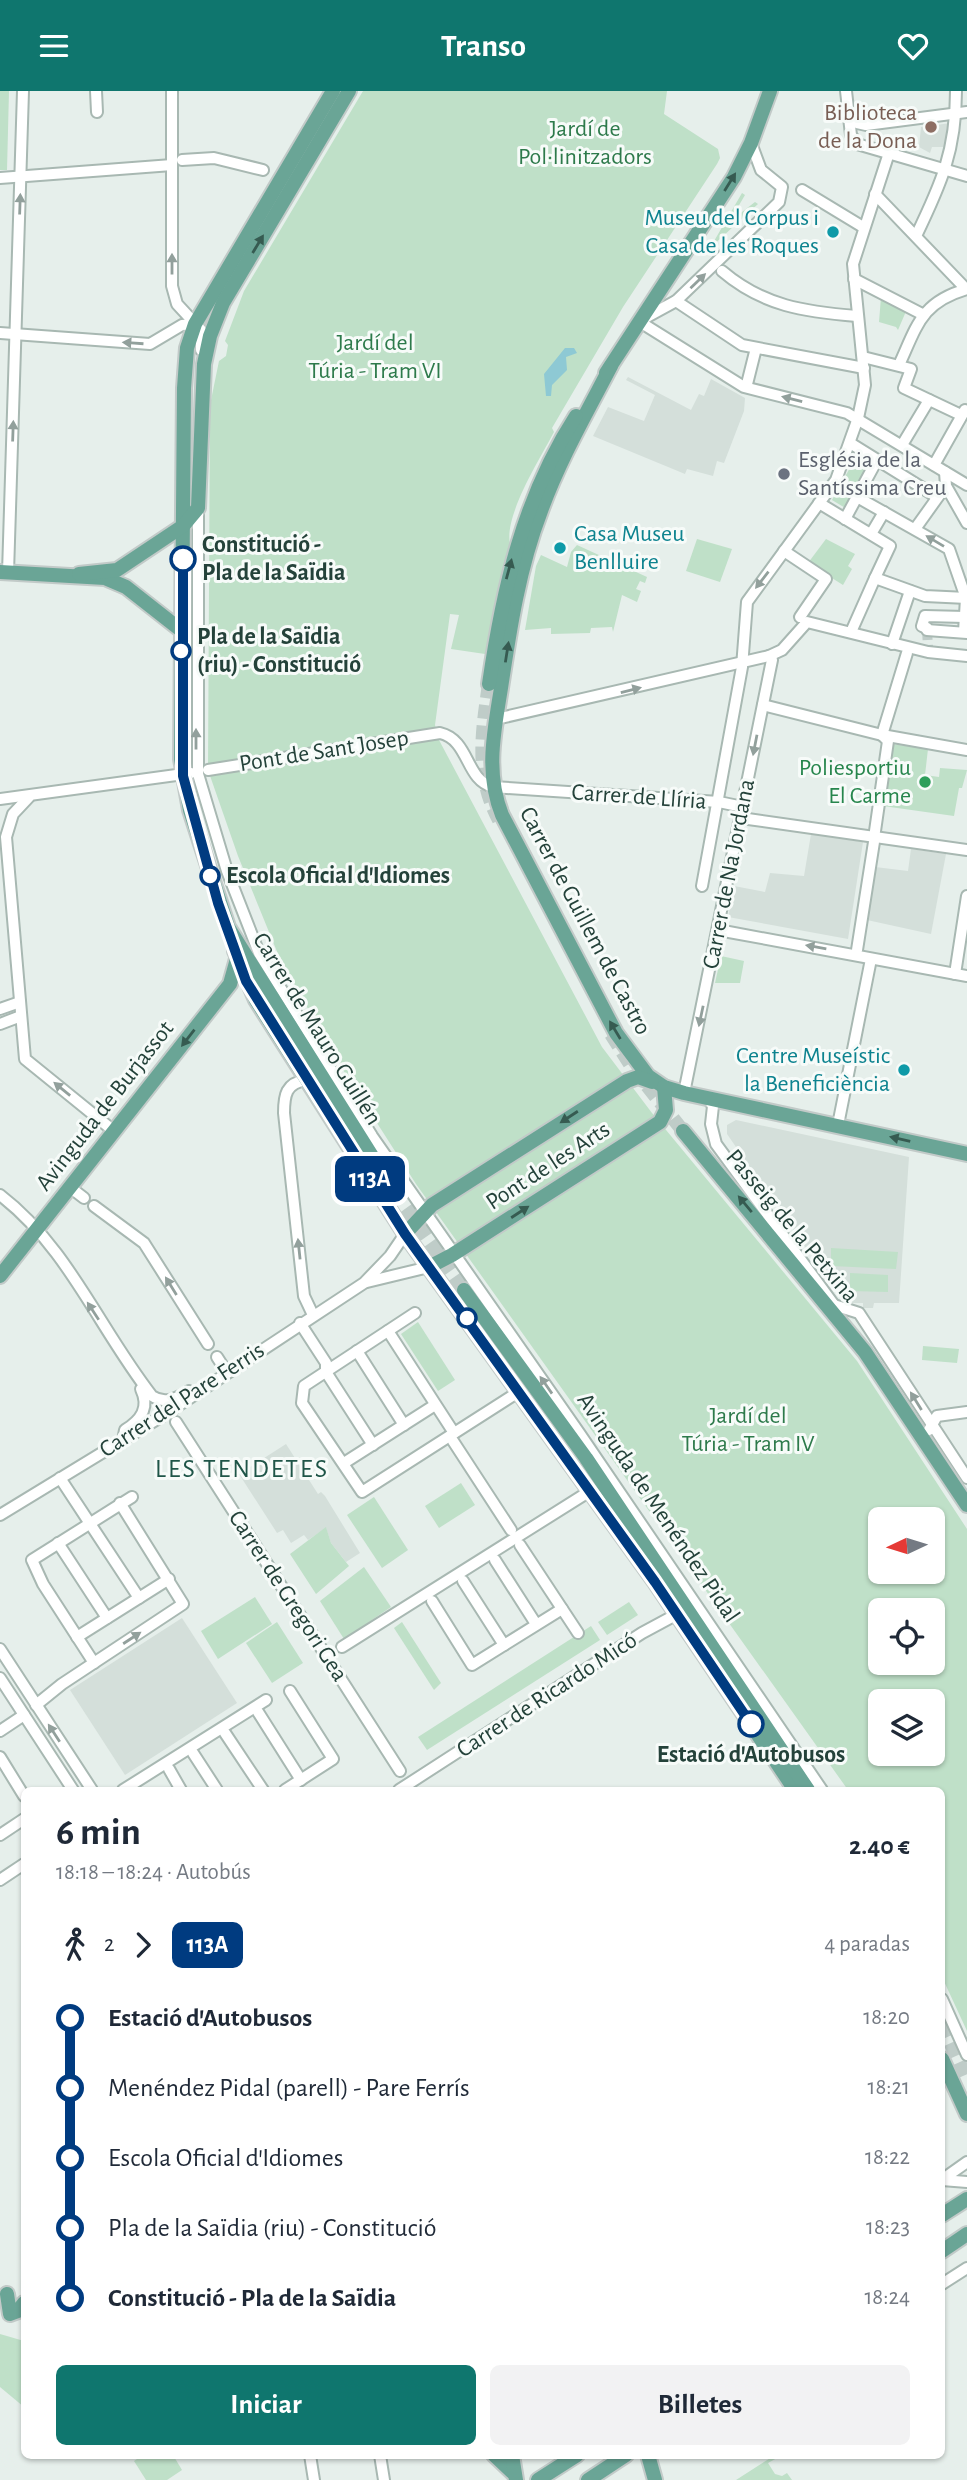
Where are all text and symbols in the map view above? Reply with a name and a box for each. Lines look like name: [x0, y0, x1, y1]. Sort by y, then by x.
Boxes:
icon: menu: [35, 27, 73, 65]
icon: heart: [894, 27, 932, 65]
text: Transo: [441, 30, 526, 62]
place label: Biblioteca de la Dona: [818, 101, 917, 153]
park label: Jardí de Pol·linitzadors: [518, 117, 652, 169]
marker: Biblioteca de la Dona: [923, 119, 939, 135]
one-way arrow: [724, 173, 737, 192]
one-way arrow: [14, 192, 26, 214]
place label: Museu del Corpus i Casa de les Roques: [644, 206, 819, 258]
marker: Museu del Corpus i Casa de les Roques: [825, 224, 841, 240]
one-way arrow: [252, 234, 264, 254]
one-way arrow: [166, 253, 178, 275]
one-way arrow: [689, 273, 706, 289]
park label: Jardí del Túria - Tram VI: [308, 331, 442, 383]
one-way arrow: [122, 337, 144, 348]
one-way arrow: [781, 394, 803, 405]
one-way arrow: [7, 420, 19, 442]
place label: Església de la Santíssima Creu: [798, 448, 946, 500]
marker: Església de la Santíssima Creu: [776, 466, 792, 482]
place label: Casa Museu Benlluire: [574, 522, 684, 574]
place label: Constitució - Pla de la Saïdia: [202, 533, 346, 585]
one-way arrow: [926, 535, 945, 547]
marker: Casa Museu Benlluire: [552, 540, 568, 556]
marker: Constitució - Pla de la Saïdia: [170, 546, 196, 572]
one-way arrow: [505, 558, 515, 579]
one-way arrow: [755, 571, 769, 589]
place label: Pla de la Saïdia (riu) - Constitució: [197, 625, 361, 677]
marker: Pla de la Saïdia (riu) - Constitució: [171, 641, 191, 661]
one-way arrow: [502, 641, 513, 663]
one-way arrow: [620, 684, 642, 695]
street label: Pont de Sant Josep: [238, 726, 410, 776]
one-way arrow: [190, 728, 202, 750]
one-way arrow: [750, 734, 761, 756]
place label: Poliesportiu El Carme: [799, 756, 911, 808]
marker: Poliesportiu El Carme: [917, 774, 933, 790]
street label: Carrer de Na Jordana: [699, 777, 759, 971]
street label: Carrer de Llíria: [571, 780, 707, 814]
street label: Carrer de Guillem de Castro: [515, 803, 655, 1039]
place label: Escola Oficial d'Idiomes: [226, 864, 450, 888]
marker: Escola Oficial d'Idiomes: [200, 866, 220, 886]
street label: Carrer de Mauro Guillén: [248, 929, 386, 1129]
one-way arrow: [805, 941, 827, 952]
one-way arrow: [695, 1005, 706, 1027]
street label: Avinguda de Burjassot: [32, 1016, 179, 1195]
one-way arrow: [609, 1020, 621, 1039]
one-way arrow: [181, 1029, 196, 1047]
place label: Centre Museístic la Beneficiència: [736, 1044, 890, 1096]
marker: Centre Museístic la Beneficiència: [896, 1062, 912, 1078]
one-way arrow: [54, 1082, 72, 1097]
one-way arrow: [559, 1111, 579, 1124]
street label: Pont de les Arts: [482, 1117, 614, 1215]
one-way arrow: [889, 1133, 911, 1144]
street label: Passeig de la Petxina: [721, 1145, 863, 1307]
line badge: 113A: [321, 1156, 419, 1202]
text: 113A: [349, 1167, 391, 1191]
one-way arrow: [737, 1195, 753, 1213]
one-way arrow: [510, 1205, 530, 1218]
one-way arrow: [293, 1237, 304, 1259]
one-way arrow: [165, 1277, 178, 1296]
one-way arrow: [87, 1301, 100, 1320]
unlabelled marker: [457, 1308, 477, 1328]
street label: Carrer del Pare Ferris: [95, 1338, 269, 1462]
one-way arrow: [539, 1376, 553, 1394]
street label: Avinguda de Menéndez Pidal: [572, 1389, 744, 1627]
one-way arrow: [909, 1392, 923, 1410]
park label: Jardí del Túria - Tram IV: [681, 1404, 815, 1456]
district label: LES TENDETES: [155, 1456, 329, 1482]
street label: Carrer de Gregori Gea: [224, 1506, 352, 1686]
north arrow: [868, 1507, 945, 1584]
map controls: [868, 1507, 945, 1766]
button: locate: [868, 1598, 945, 1675]
street label: Carrer de Ricardo Micó: [453, 1628, 641, 1762]
one-way arrow: [122, 1632, 142, 1645]
button: layers: [868, 1689, 945, 1766]
marker: Estació d'Autobusos: [738, 1711, 764, 1737]
one-way arrow: [48, 1723, 61, 1743]
place label: Estació d'Autobusos: [657, 1743, 845, 1767]
text: 6 min: [56, 1814, 141, 1852]
text: 2.40 €: [849, 1833, 910, 1859]
text: 18:18 – 18:24 · Autobús: [56, 1861, 251, 1884]
icon: walk: [56, 1926, 94, 1964]
icon: forward: [124, 1926, 162, 1964]
text: 2: [104, 1933, 114, 1956]
text: 113A: [186, 1933, 229, 1957]
text: 4 paradas: [824, 1933, 910, 1956]
text: Estació d'Autobusos: [108, 2005, 312, 2031]
text: 18:20: [863, 2006, 910, 2029]
text: Menéndez Pidal (parell) - Pare Ferrís: [108, 2075, 470, 2101]
text: 18:21: [868, 2076, 910, 2099]
text: Escola Oficial d'Idiomes: [108, 2145, 343, 2171]
text: 18:22: [865, 2146, 910, 2169]
text: Pla de la Saïdia (riu) - Constitució: [108, 2215, 437, 2241]
text: 18:23: [866, 2216, 910, 2239]
text: Constitució - Pla de la Saïdia: [108, 2285, 396, 2311]
text: 18:24: [864, 2286, 910, 2309]
button: Iniciar: [56, 2365, 476, 2445]
button: Billetes: [490, 2365, 910, 2445]

